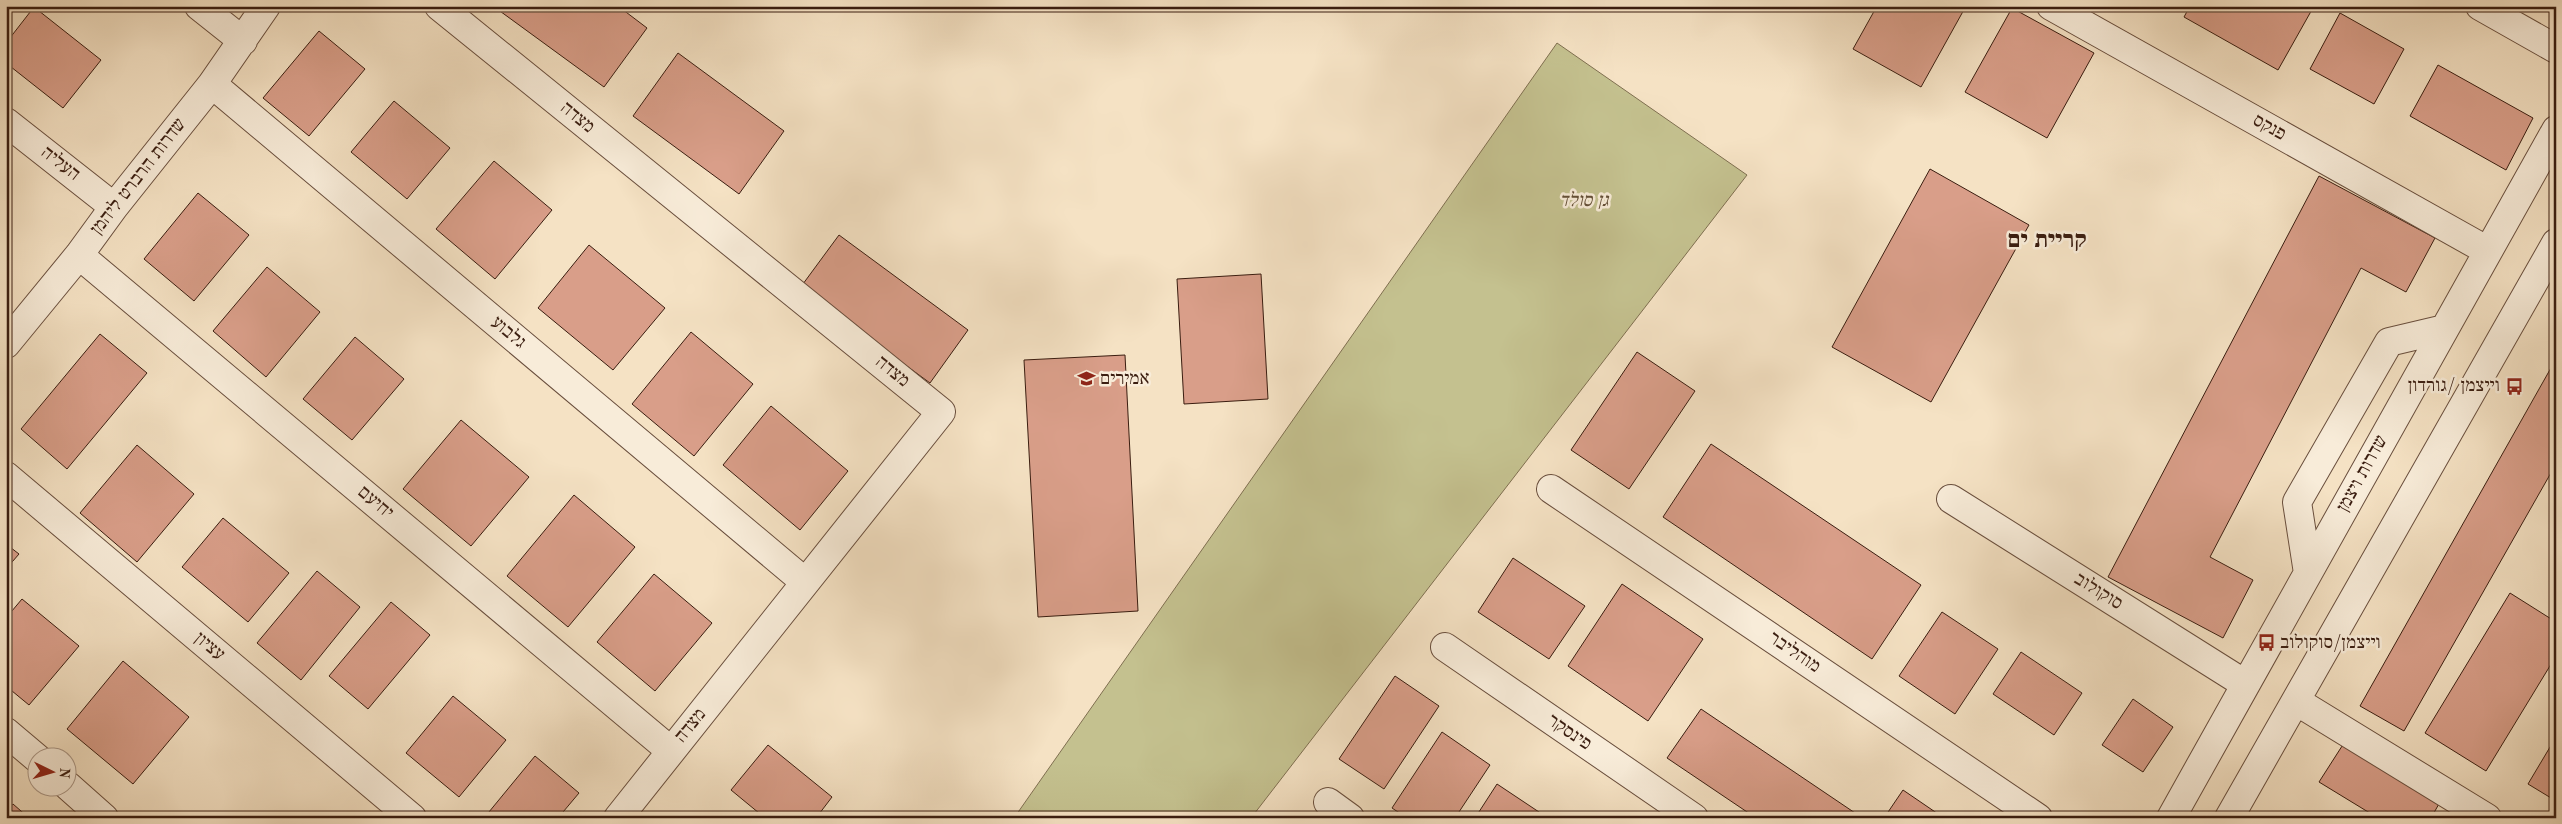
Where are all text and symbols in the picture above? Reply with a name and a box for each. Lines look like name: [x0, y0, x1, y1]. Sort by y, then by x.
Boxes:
street label: מצדה: [556, 99, 598, 137]
street label: פנקס: [2249, 111, 2289, 145]
street label: שדרות הרברט ליהמן: [87, 115, 190, 239]
street label: העליה: [37, 142, 84, 185]
park label: גן סולד: [1560, 190, 1610, 211]
district label: קריית ים: [2007, 229, 2087, 253]
street label: גלבוע: [487, 312, 530, 353]
street label: מצדה: [871, 353, 913, 391]
school or university icon: אמירים: [1076, 369, 1096, 389]
place label: אמירים: [1100, 370, 1150, 389]
bus stop icon: וייצמן /גורדון: [2504, 376, 2524, 396]
place label: וייצמן /גורדון: [2408, 377, 2500, 396]
street label: שדרות ויצמן: [2334, 433, 2392, 515]
street label: יחיעם: [354, 483, 396, 523]
street label: סוקולוב: [2070, 569, 2126, 614]
street label: מוהליבר: [1765, 628, 1824, 677]
street label: עציון: [190, 629, 228, 665]
bus stop icon: וייצמן/סוקולוב: [2256, 633, 2276, 653]
place label: וייצמן/סוקולוב: [2280, 633, 2381, 653]
street label: מצדה: [672, 705, 710, 747]
street label: פינסקר: [1543, 711, 1595, 755]
north arrow: [28, 746, 78, 796]
text: N: [56, 767, 71, 779]

